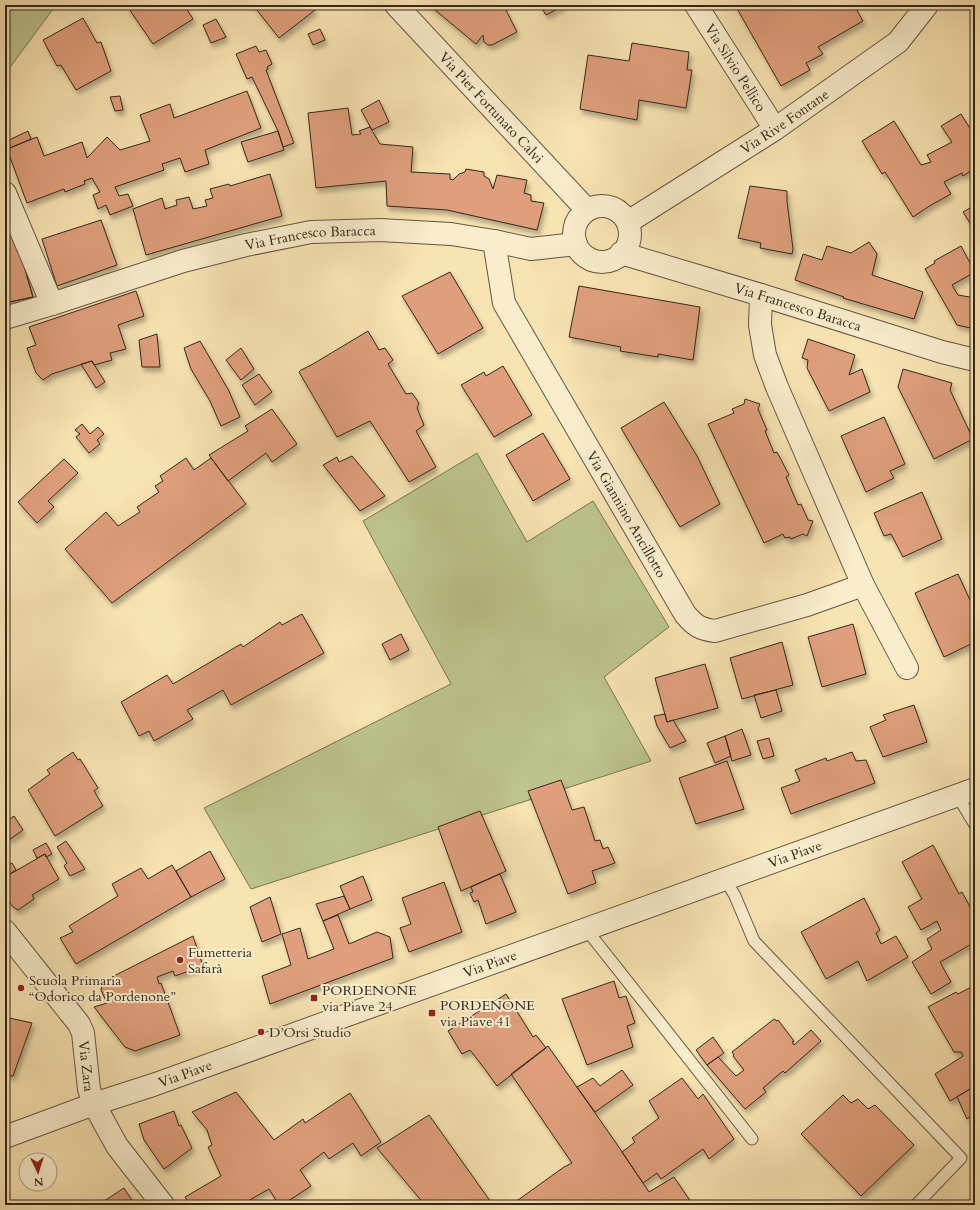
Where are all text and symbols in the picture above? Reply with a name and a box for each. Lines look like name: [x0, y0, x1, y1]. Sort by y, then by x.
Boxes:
street label: Via Silvio Pellico: [701, 20, 771, 115]
street label: Via Pier Fortunato Calvi: [435, 48, 548, 167]
street label: Via Rive Fontane: [736, 84, 832, 158]
street label: Via Francesco Baracca: [243, 221, 376, 254]
street label: Via Francesco Baracca: [732, 278, 864, 336]
street label: Via Giannino Ancillotto: [582, 447, 671, 581]
street label: Via Piave: [765, 836, 824, 872]
place label: Fumetteria Safarà: [188, 943, 252, 978]
street label: Via Piave: [460, 945, 519, 982]
marker: Fumetteria Safarà: [175, 955, 185, 965]
place label: Scuola Primaria “Odorico da Pordenone”: [29, 971, 176, 1006]
place label: PORDENONE via Piave 24: [322, 981, 417, 1016]
marker: Scuola Primaria “Odorico da Pordenone”: [16, 983, 26, 993]
marker: PORDENONE via Piave 24: [309, 993, 319, 1003]
place label: PORDENONE via Piave 41: [440, 996, 535, 1031]
marker: PORDENONE via Piave 41: [427, 1008, 437, 1018]
place label: D’Orsi Studio: [269, 1023, 352, 1042]
marker: D’Orsi Studio: [256, 1027, 266, 1037]
street label: Via Zara: [74, 1040, 99, 1093]
street label: Via Piave: [156, 1055, 215, 1092]
north arrow: [18, 1152, 58, 1192]
text: N: [33, 1174, 44, 1189]

